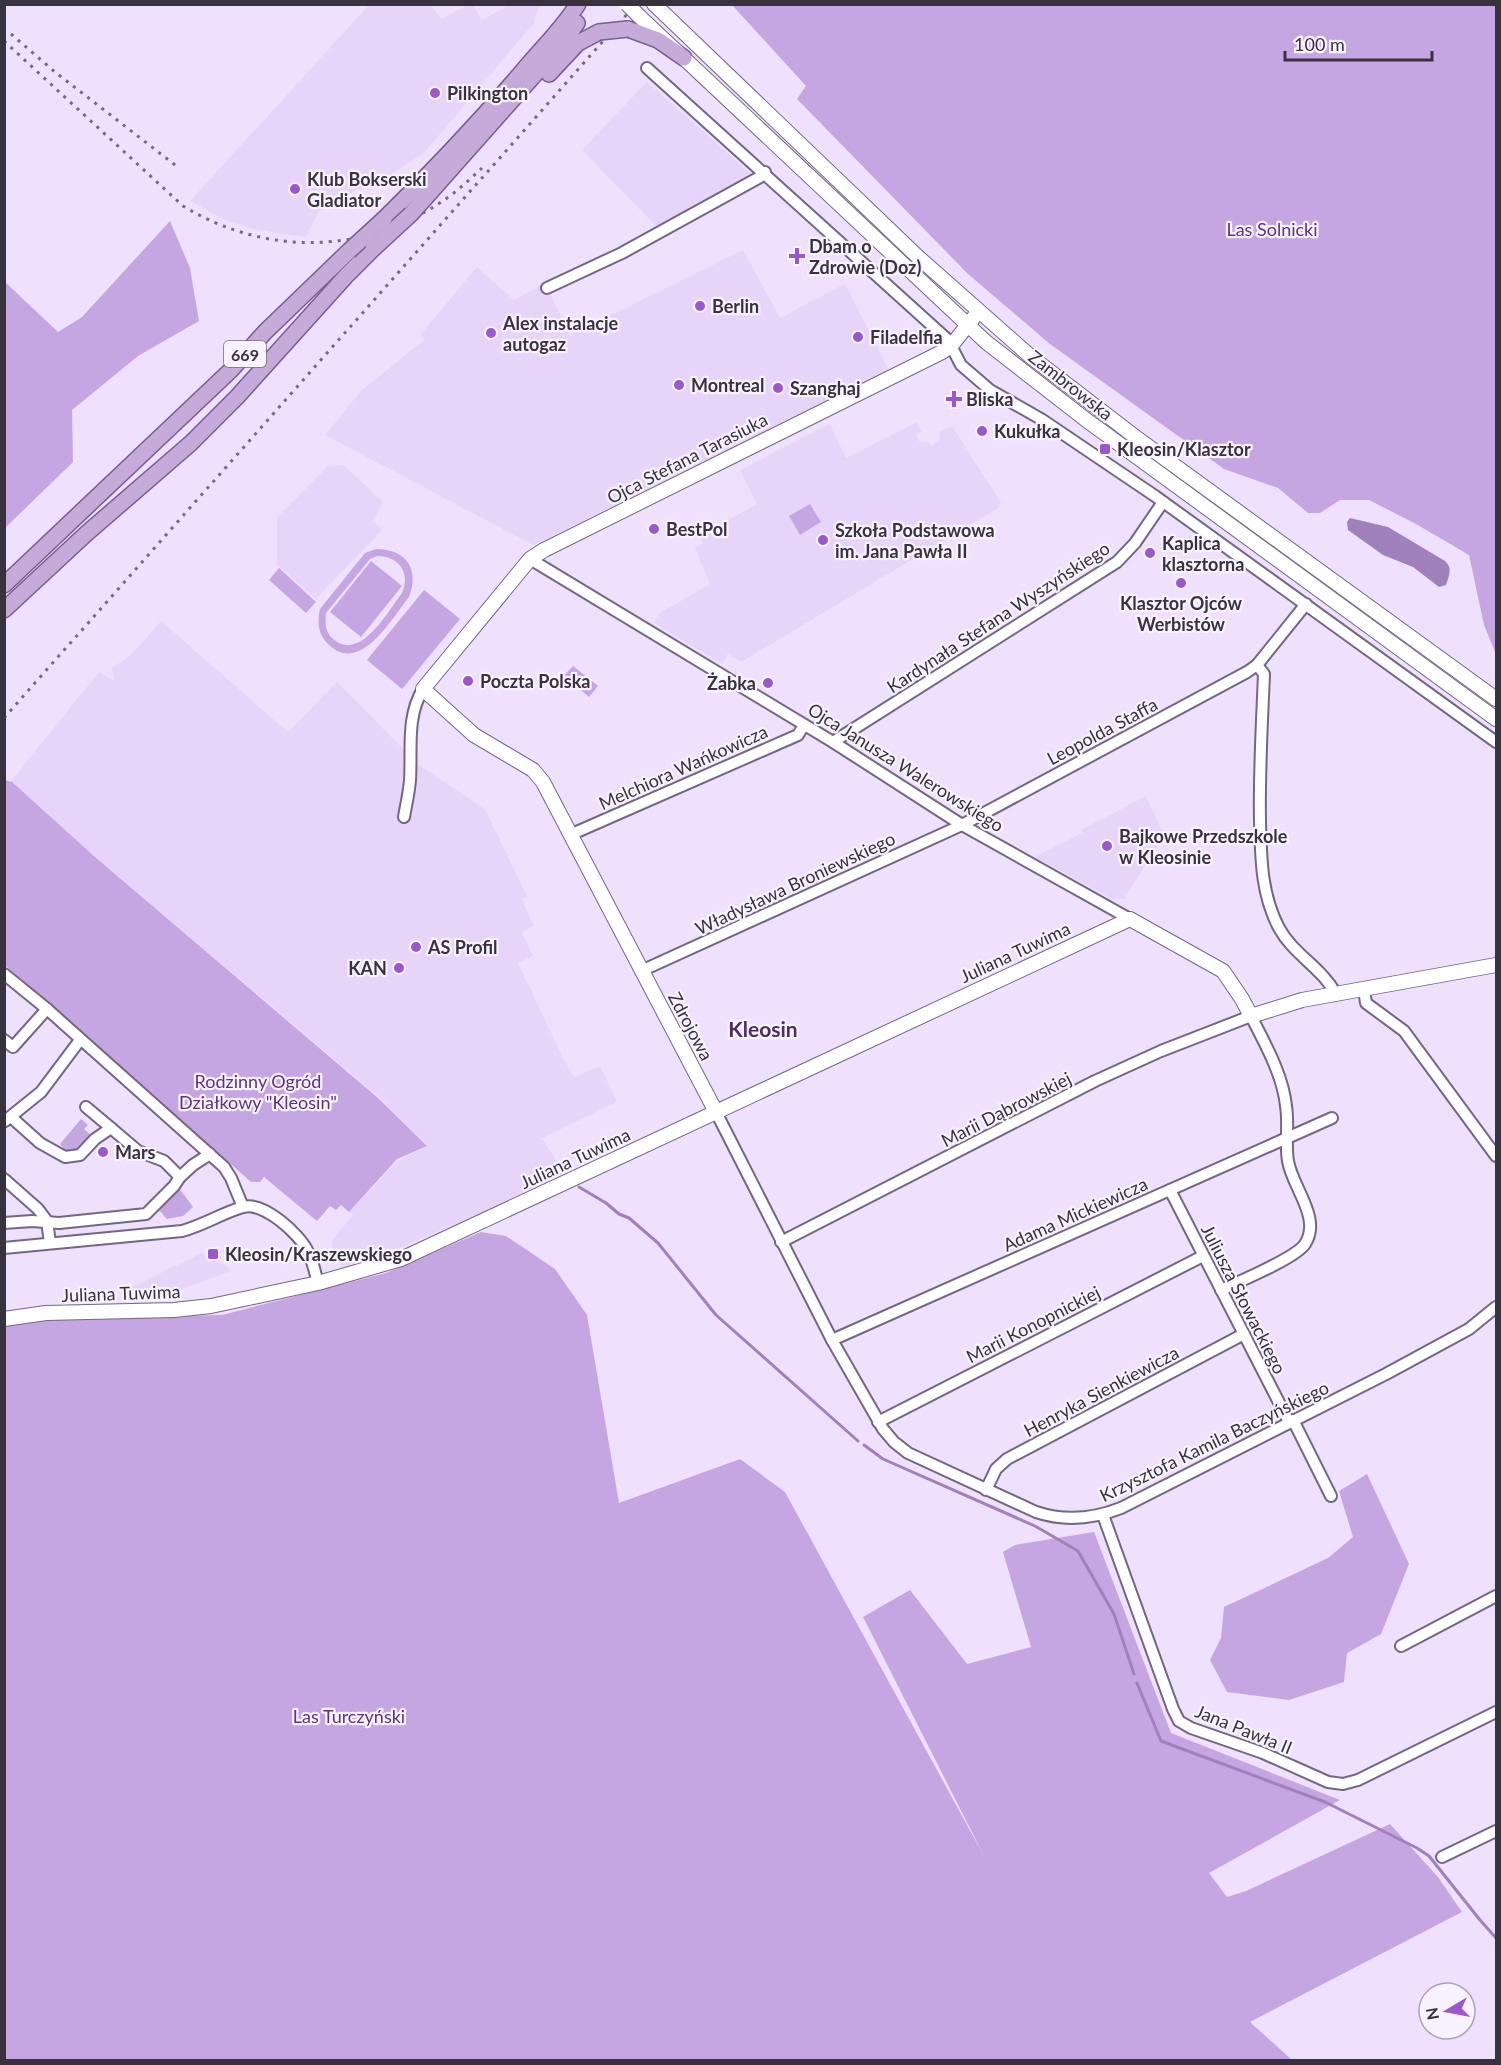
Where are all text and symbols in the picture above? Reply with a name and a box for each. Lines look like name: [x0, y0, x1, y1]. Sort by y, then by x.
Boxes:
scale bar: [1285, 24, 1432, 62]
text: 100 m: [1294, 33, 1345, 55]
place label: Pilkington: [447, 82, 528, 104]
marker: Pilkington: [428, 86, 442, 100]
place label: Klub Bokserski Gladiator: [307, 168, 427, 211]
marker: Klub Bokserski Gladiator: [288, 182, 302, 196]
park label: Las Solnicki: [1226, 218, 1318, 240]
place label: Dbam o Zdrowie (Doz): [809, 235, 921, 278]
marker: Dbam o Zdrowie (Doz): [790, 249, 804, 263]
place label: Berlin: [712, 295, 759, 317]
marker: Berlin: [693, 299, 707, 313]
place label: Alex instalacje autogaz: [502, 312, 619, 355]
marker: Alex instalacje autogaz: [484, 326, 498, 340]
place label: Filadelfia: [870, 326, 943, 348]
marker: Filadelfia: [851, 330, 865, 344]
road number: 669: [224, 341, 266, 367]
street label: Zambrowska: [1025, 345, 1117, 425]
place label: Montreal: [691, 374, 764, 396]
place label: Szanghaj: [790, 377, 861, 399]
marker: Montreal: [672, 378, 686, 392]
marker: Szanghaj: [771, 381, 785, 395]
place label: Bliska: [966, 388, 1013, 410]
marker: Bliska: [947, 392, 961, 406]
street label: Ojca Stefana Tarasiuka: [603, 408, 771, 508]
place label: Kukułka: [994, 420, 1061, 442]
marker: Kukułka: [975, 424, 989, 438]
place label: Kleosin/Klasztor: [1117, 438, 1251, 460]
marker: Kleosin/Klasztor: [1098, 442, 1112, 456]
place label: BestPol: [666, 518, 727, 540]
place label: Szkoła Podstawowa im. Jana Pawła II: [835, 519, 995, 562]
marker: BestPol: [647, 522, 661, 536]
place label: Kaplica klasztorna: [1162, 532, 1244, 575]
marker: Szkoła Podstawowa im. Jana Pawła II: [816, 533, 830, 547]
street label: Kardynała Stefana Wyszyńskiego: [883, 537, 1113, 697]
marker: Kaplica klasztorna: [1143, 546, 1157, 560]
marker: Klasztor Ojców Werbistów: [1174, 576, 1188, 590]
place label: Klasztor Ojców Werbistów: [1120, 592, 1243, 635]
place label: Poczta Polska: [480, 670, 590, 692]
place label: Żabka: [707, 672, 756, 694]
marker: Poczta Polska: [461, 674, 475, 688]
marker: Żabka: [761, 676, 775, 690]
street label: Leopolda Staffa: [1043, 693, 1161, 769]
street label: Ojca Janusza Walerowskiego: [804, 698, 1008, 836]
street label: Melchiora Wańkowicza: [595, 720, 771, 814]
place label: Bajkowe Przedszkole w Kleosinie: [1119, 825, 1288, 868]
street label: Władysława Broniewskiego: [692, 827, 898, 939]
marker: Bajkowe Przedszkole w Kleosinie: [1100, 839, 1114, 853]
street label: Juliana Tuwima: [956, 917, 1074, 987]
place label: AS Profil: [427, 936, 498, 958]
marker: AS Profil: [409, 940, 423, 954]
place label: KAN: [348, 957, 387, 979]
marker: KAN: [392, 961, 406, 975]
street label: Zdrojowa: [664, 988, 718, 1064]
district label: Kleosin: [728, 1016, 798, 1041]
street label: Marii Dąbrowskiej: [937, 1067, 1075, 1151]
park label: Rodzinny Ogród Działkowy "Kleosin": [179, 1070, 337, 1113]
street label: Juliana Tuwima: [516, 1123, 634, 1193]
place label: Mars: [115, 1141, 156, 1163]
marker: Mars: [96, 1145, 110, 1159]
street label: Adama Mickiewicza: [999, 1172, 1151, 1256]
street label: Juliusza Słowackiego: [1197, 1221, 1291, 1377]
place label: Kleosin/Kraszewskiego: [225, 1243, 412, 1265]
marker: Kleosin/Kraszewskiego: [206, 1247, 220, 1261]
street label: Juliana Tuwima: [61, 1280, 181, 1306]
street label: Marii Konopnickiej: [962, 1281, 1104, 1367]
street label: Henryka Sienkiewicza: [1020, 1341, 1182, 1441]
street label: Krzysztofa Kamila Baczyńskiego: [1096, 1376, 1332, 1506]
street label: Jana Pawła II: [1192, 1700, 1296, 1758]
park label: Las Turczyński: [293, 1705, 405, 1727]
north arrow: [1417, 1981, 1477, 2041]
text: N: [1421, 2006, 1442, 2021]

